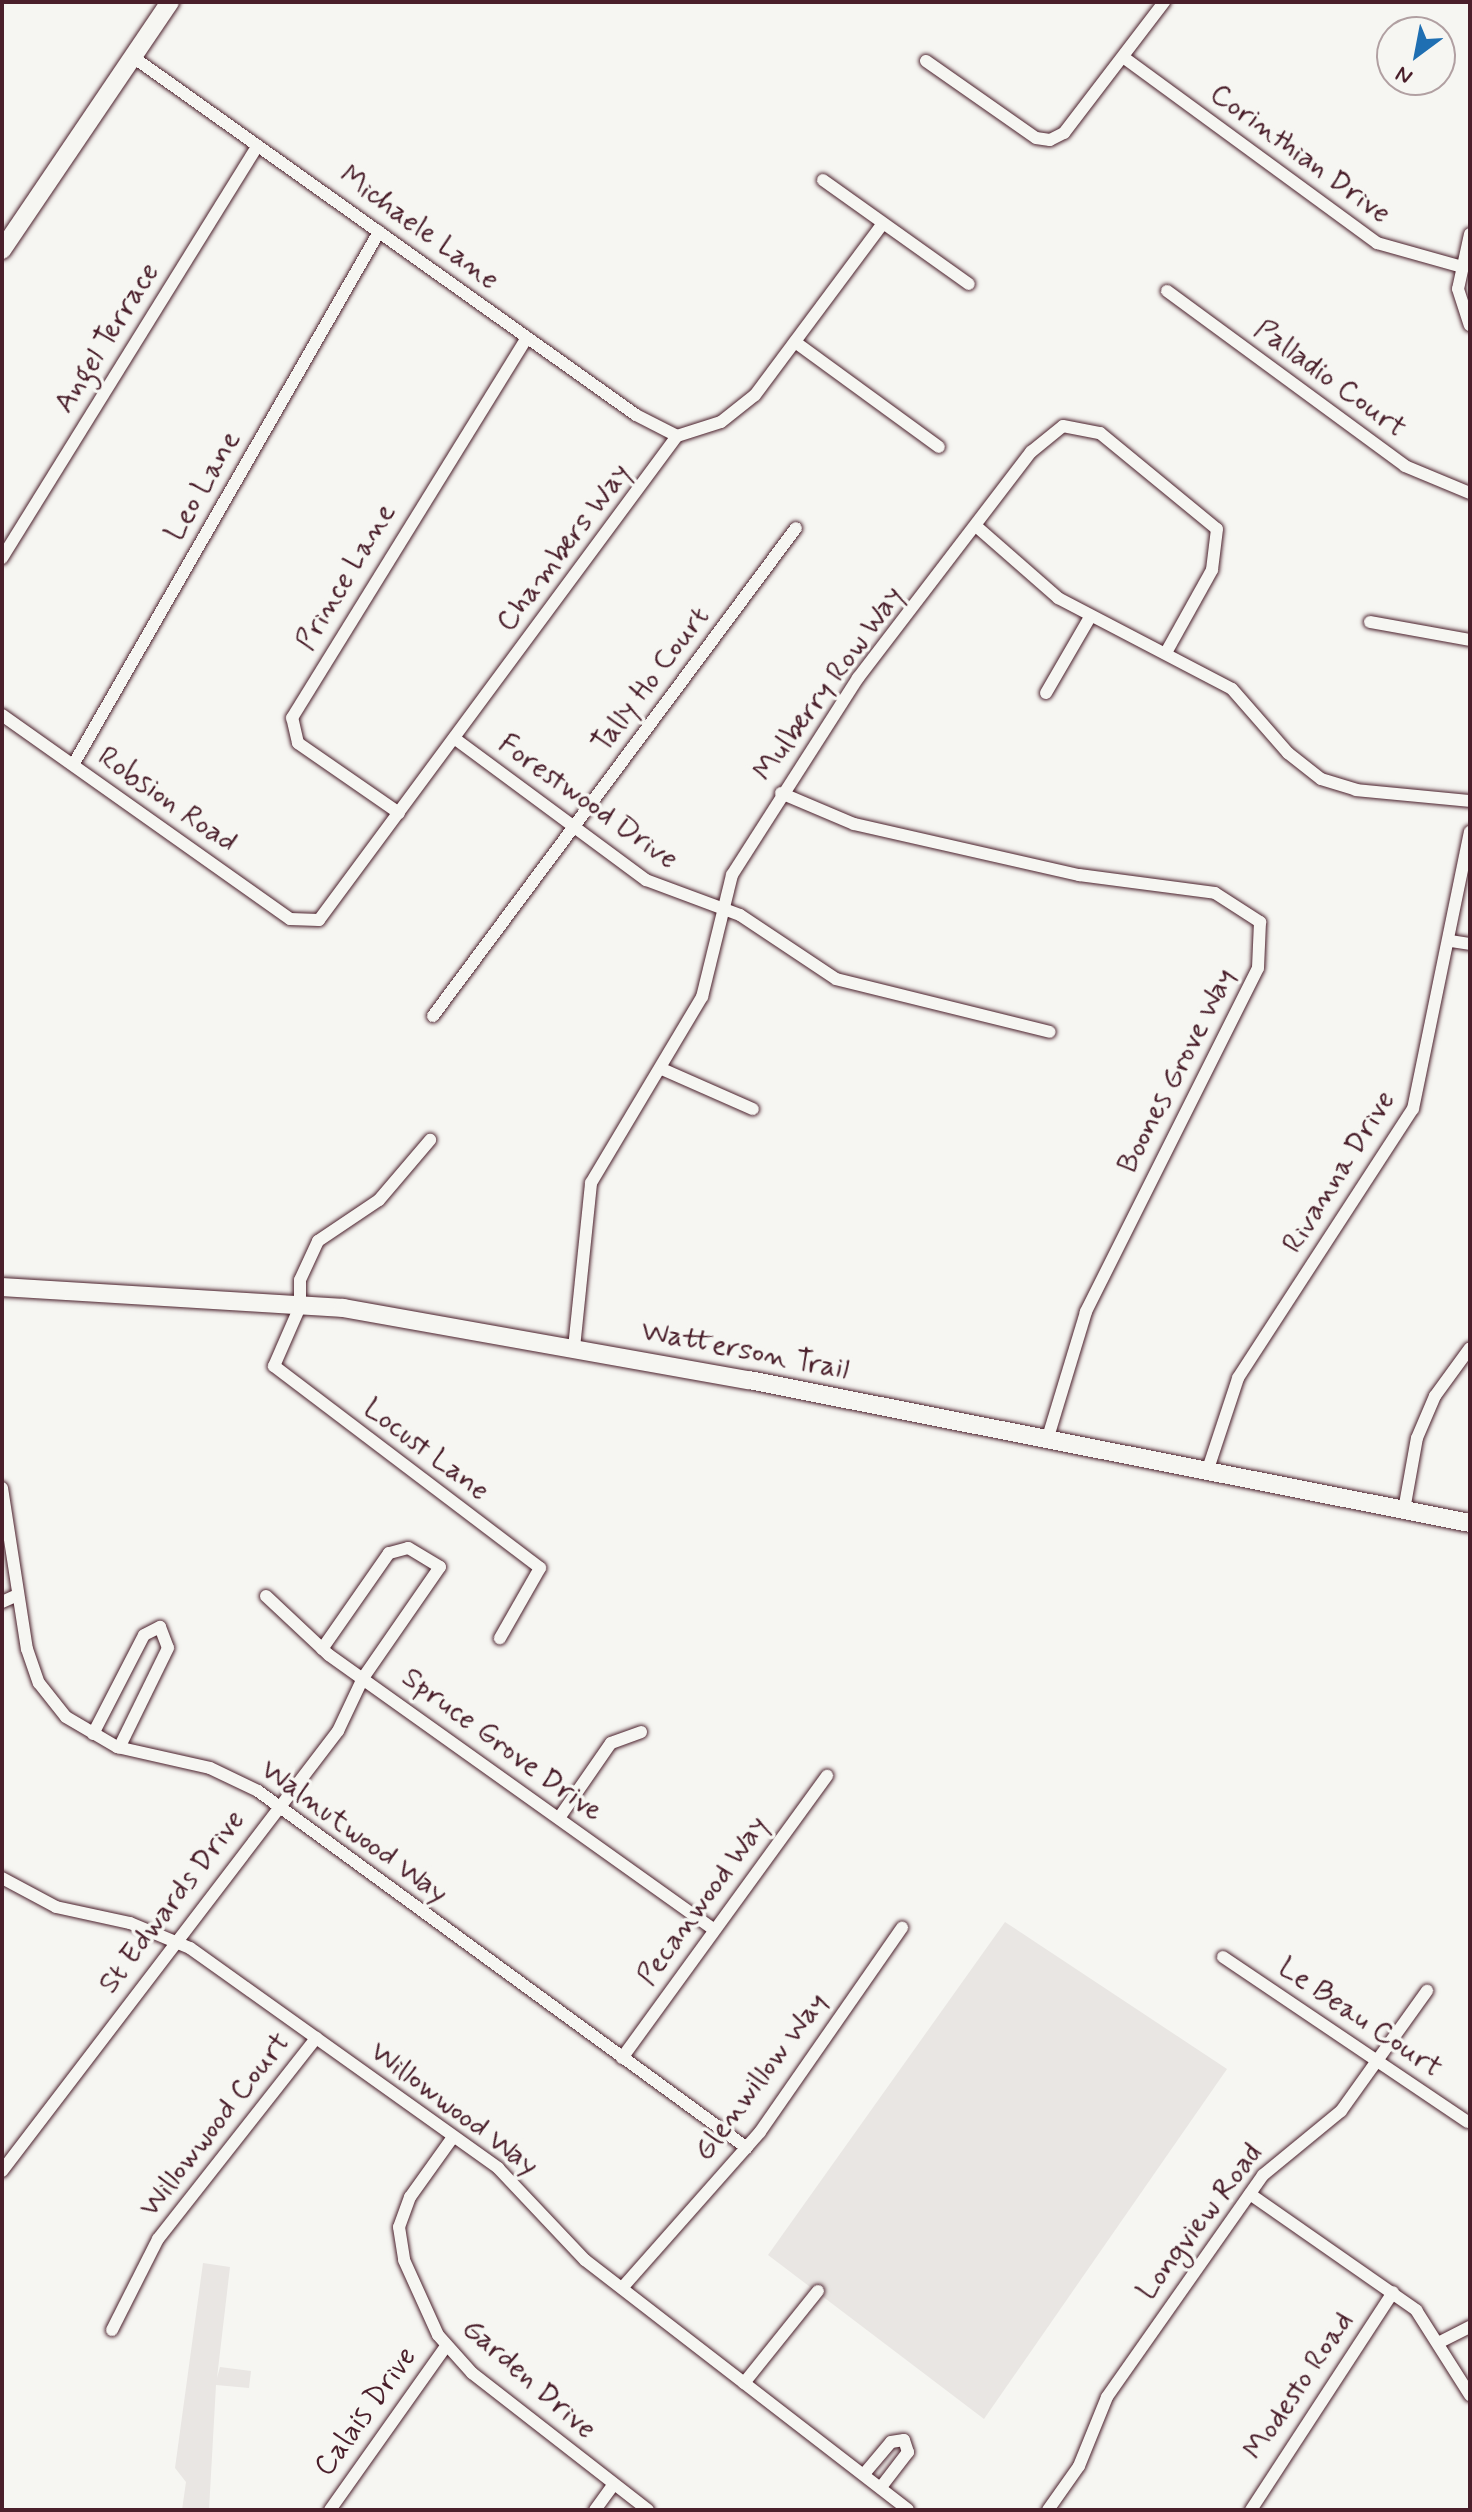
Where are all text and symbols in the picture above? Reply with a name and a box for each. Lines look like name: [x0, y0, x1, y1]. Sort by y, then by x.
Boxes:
north arrow: [1376, 16, 1456, 96]
text: N: [1391, 59, 1418, 90]
street label: Corinthian Drive: [1203, 77, 1397, 231]
street label: Michaele Lane: [333, 159, 505, 297]
street label: Angel Terrace: [47, 257, 167, 419]
street label: Palladio Court: [1249, 313, 1411, 445]
street label: Leo Lane: [158, 426, 248, 546]
street label: Chambers Way: [488, 455, 640, 641]
street label: Prince Lane: [290, 500, 402, 654]
street label: Mulberry Row Way: [744, 577, 914, 791]
street label: Tally Ho Court: [583, 599, 719, 761]
street label: Forestwood Drive: [492, 727, 684, 877]
street label: Robsion Road: [91, 739, 243, 861]
street label: Boones Grove Way: [1108, 959, 1246, 1183]
street label: Rivanna Drive: [1275, 1085, 1403, 1259]
street label: Watterson Trail: [638, 1313, 852, 1389]
street label: Locust Lane: [356, 1391, 496, 1509]
street label: Spruce Grove Drive: [395, 1661, 609, 1829]
street label: Walnutwood Way: [252, 1751, 456, 1913]
street label: St Edwards Drive: [93, 1805, 251, 1999]
street label: Pecanwood Way: [627, 1807, 779, 1995]
street label: Le Beau Court: [1273, 1951, 1447, 2085]
street label: Glenwillow Way: [685, 1984, 837, 2170]
street label: Willowwood Court: [133, 2028, 297, 2222]
street label: Willowwood Way: [361, 2033, 547, 2185]
street label: Longview Road: [1130, 2137, 1270, 2307]
street label: Modesto Road: [1237, 2306, 1361, 2466]
street label: Garden Drive: [455, 2312, 603, 2446]
street label: Calais Drive: [307, 2340, 425, 2484]

